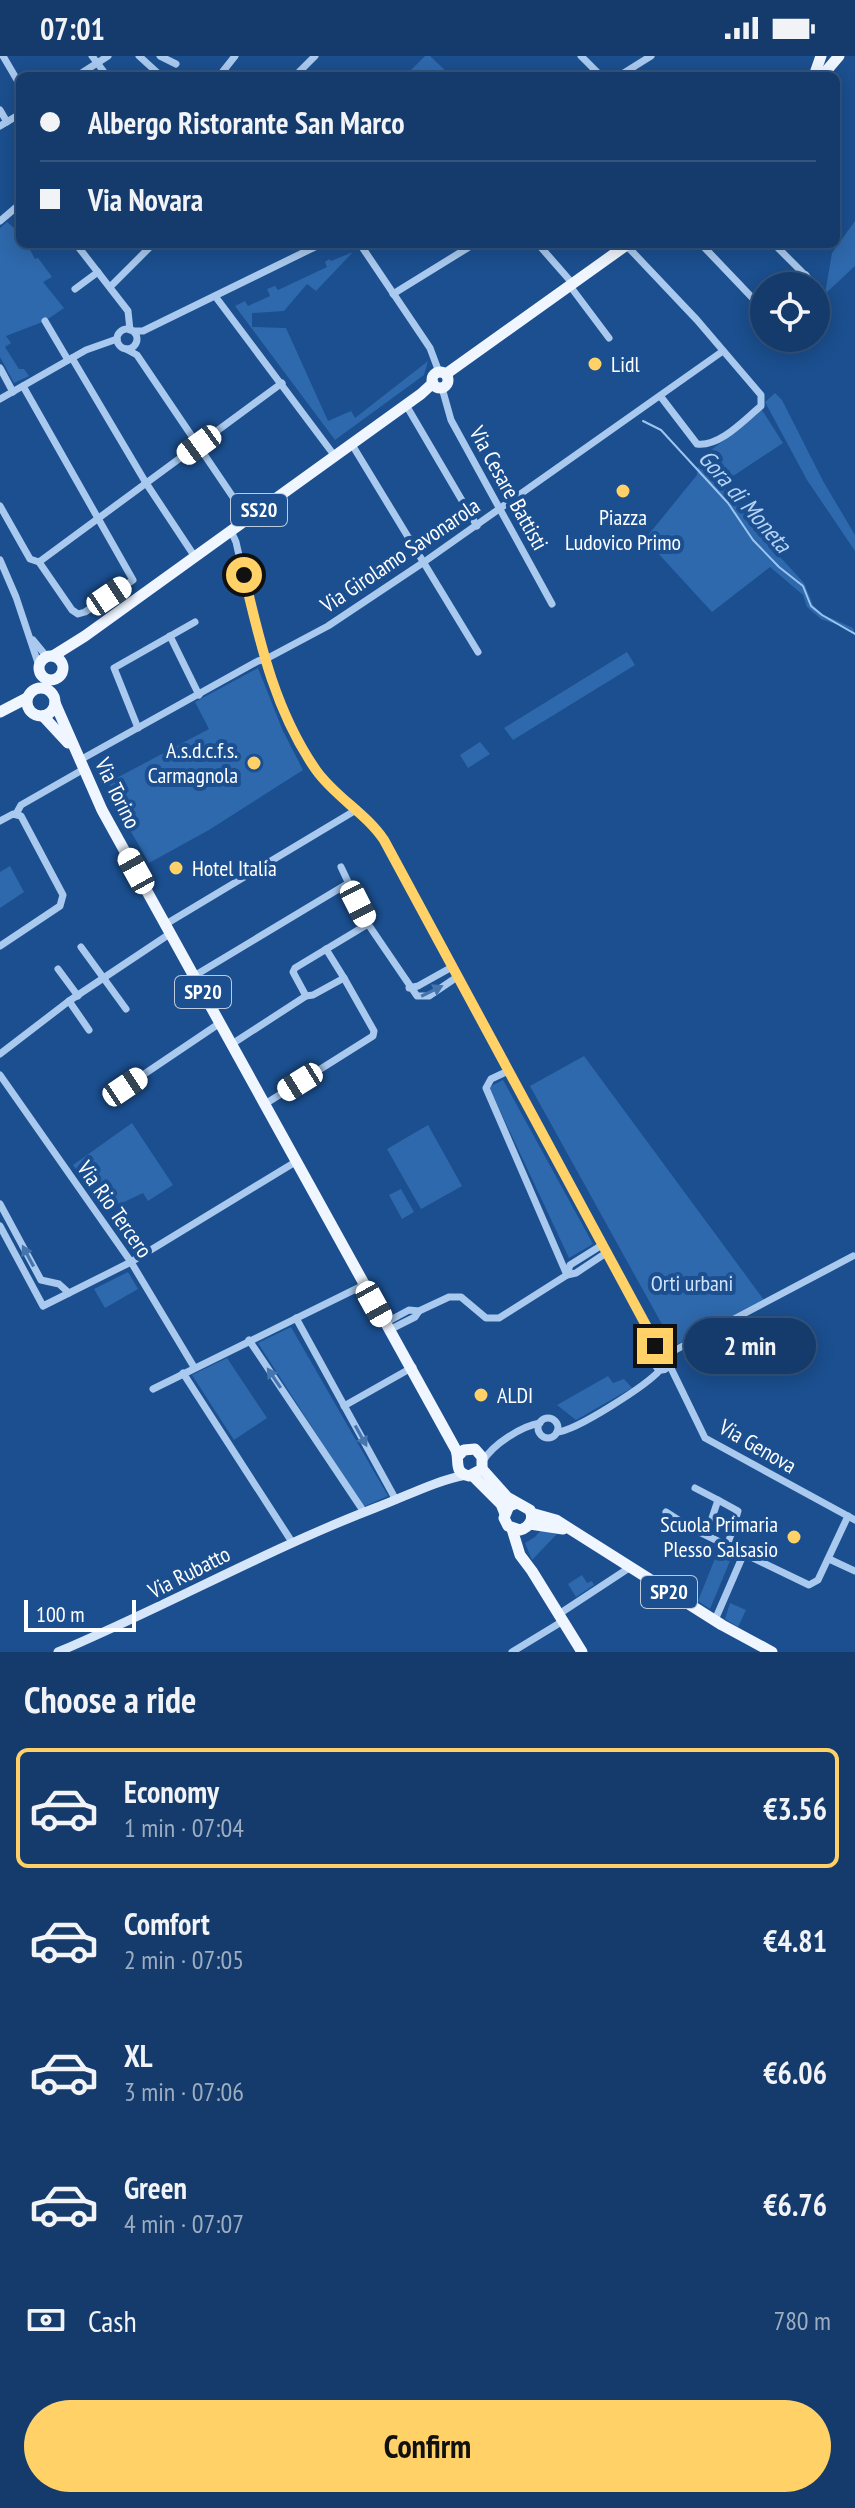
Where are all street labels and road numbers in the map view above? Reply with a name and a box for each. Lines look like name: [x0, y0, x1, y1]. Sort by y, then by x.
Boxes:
street label: Via Cesare Battisti: [463, 420, 555, 555]
street label: Via Girolamo Savonarola: [314, 491, 485, 619]
road number: SS20: [231, 494, 287, 526]
street label: Via Torino: [89, 752, 147, 833]
road number: SP20: [175, 976, 231, 1008]
street label: Via Rio Tercero: [71, 1154, 159, 1263]
street label: Via Genova: [713, 1412, 802, 1479]
street label: Via Rubatto: [142, 1539, 235, 1605]
road number: SP20: [641, 1576, 697, 1608]

